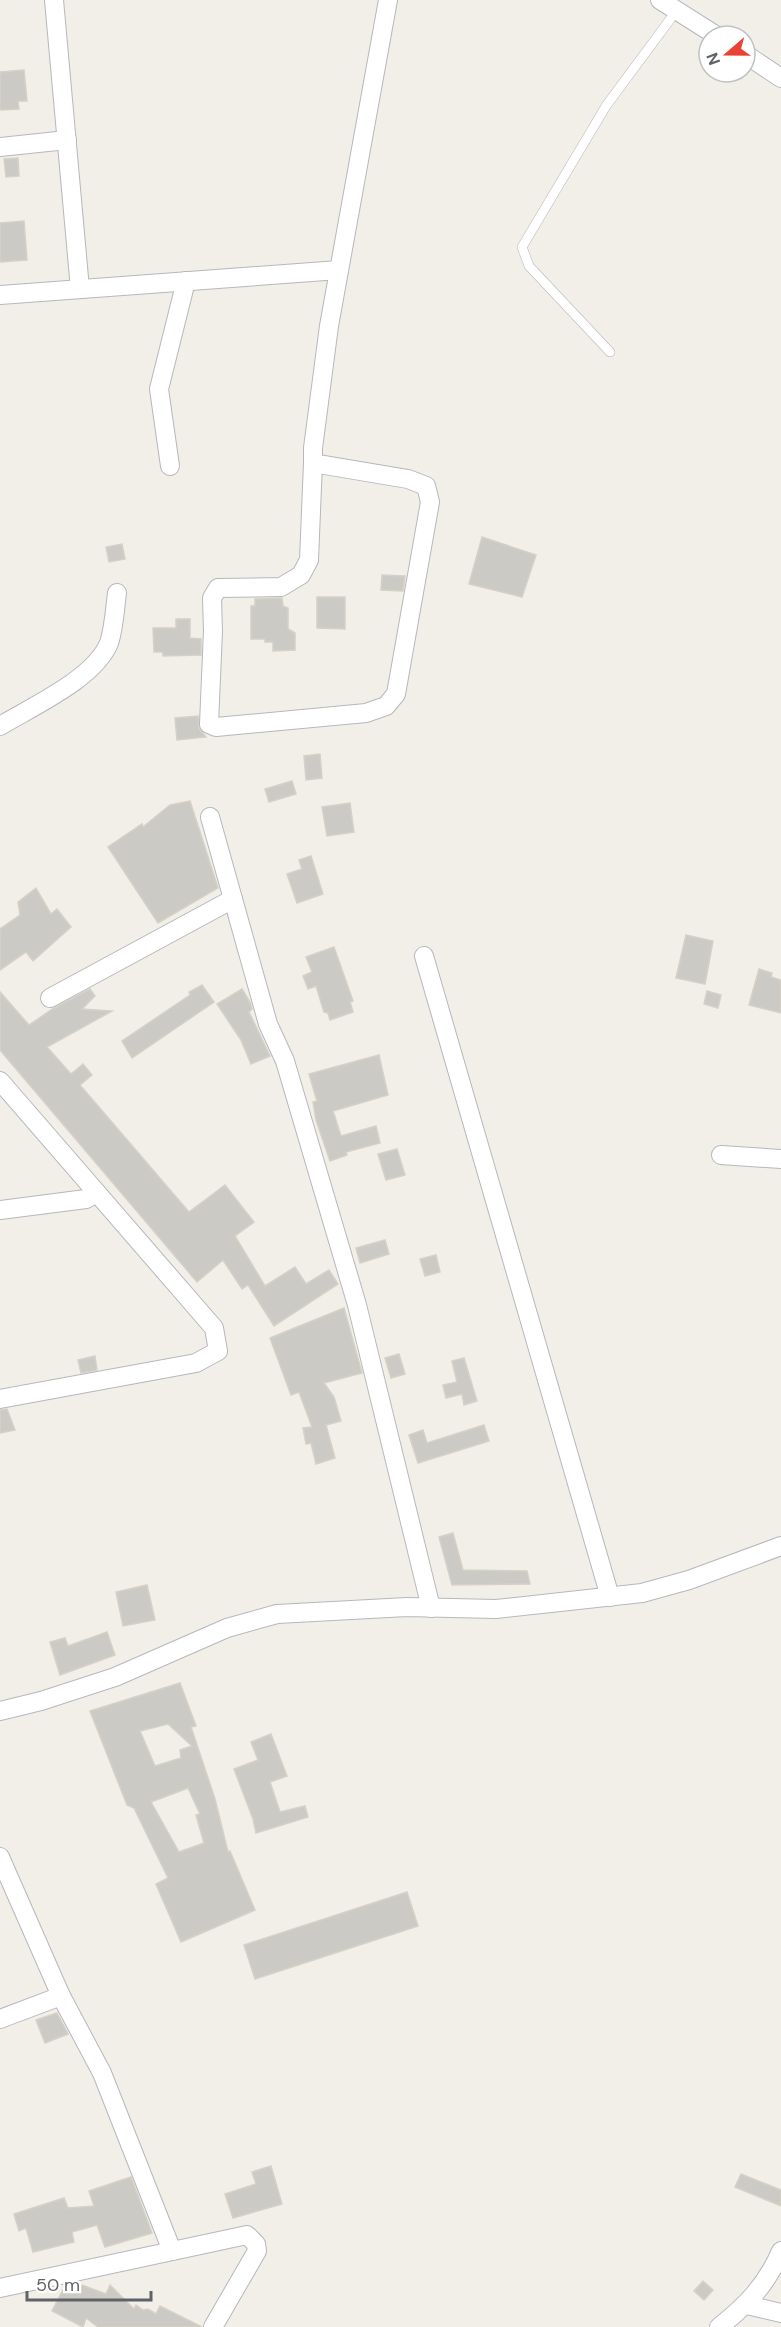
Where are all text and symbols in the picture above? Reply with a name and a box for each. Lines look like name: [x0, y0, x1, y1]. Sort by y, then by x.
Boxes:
north arrow: [697, 24, 757, 84]
text: N: [702, 50, 725, 68]
scale bar: [27, 2264, 152, 2302]
text: 50 m: [36, 2273, 80, 2297]

